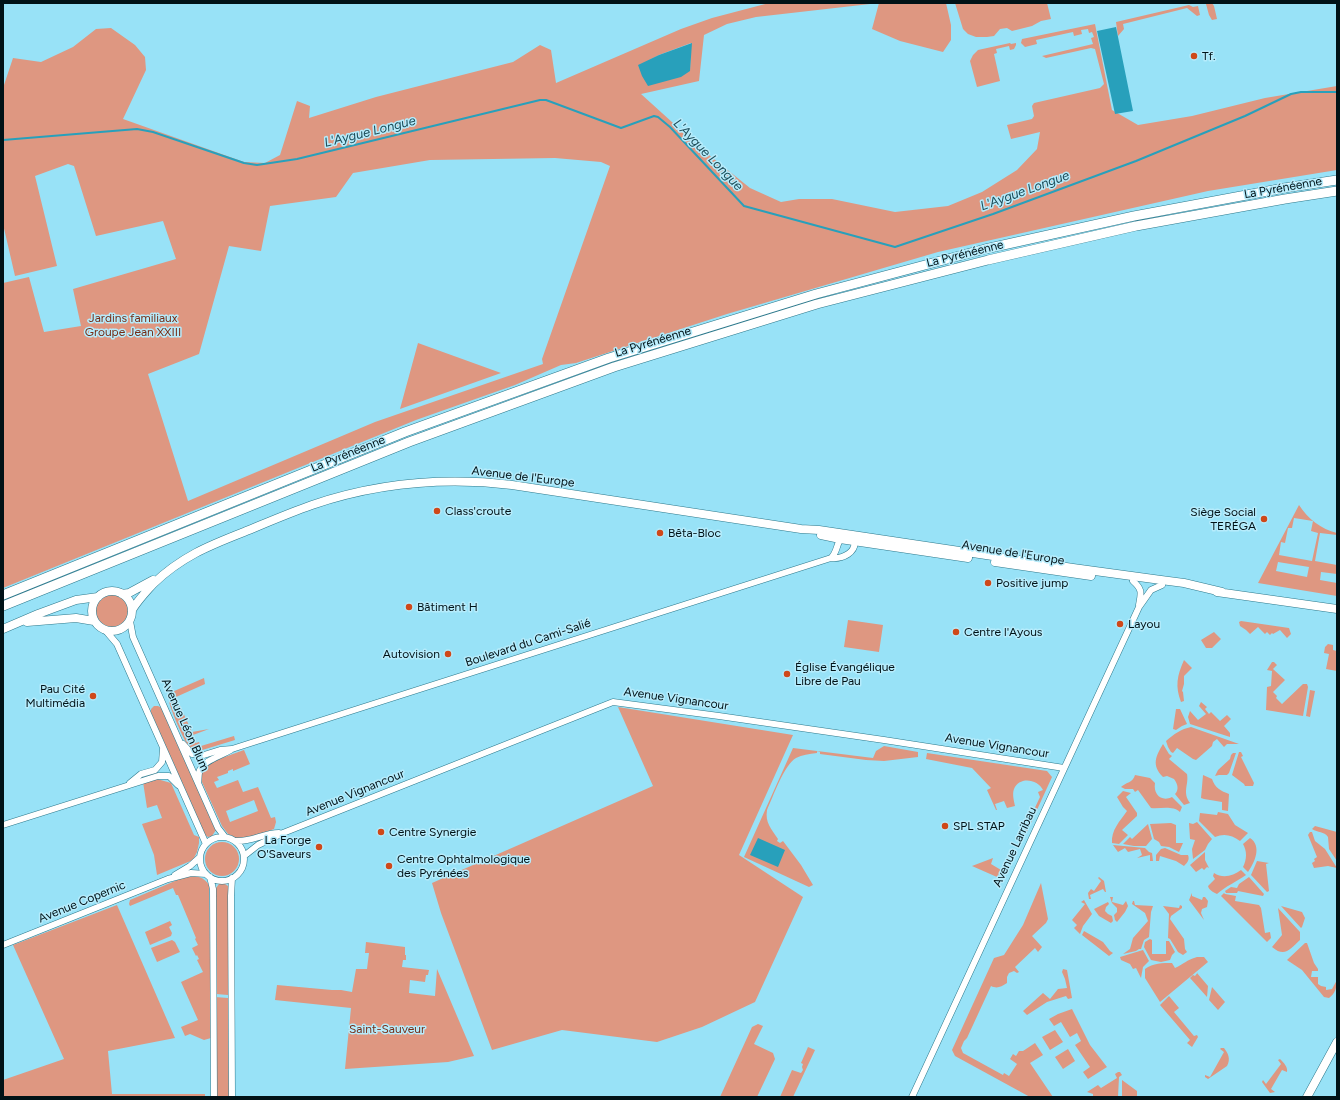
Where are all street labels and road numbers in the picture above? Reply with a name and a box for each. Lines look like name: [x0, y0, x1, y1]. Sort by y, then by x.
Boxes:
street label: La Pyrénéenne: [1243, 174, 1323, 202]
street label: La Pyrénéenne: [925, 237, 1005, 271]
street label: La Pyrénéenne: [613, 324, 693, 360]
street label: La Pyrénéenne: [309, 433, 387, 475]
street label: Avenue de l'Europe: [471, 464, 575, 490]
street label: Avenue de l'Europe: [961, 538, 1065, 568]
street label: Boulevard du Cami-Salié: [463, 616, 593, 670]
street label: Avenue Léon Blum: [158, 676, 212, 774]
street label: Avenue Vignancour: [623, 685, 729, 713]
street label: Avenue Vignancour: [944, 731, 1050, 761]
street label: Avenue Vignancour: [303, 767, 407, 819]
street label: Avenue Larribau: [990, 805, 1040, 889]
street label: Avenue Copernic: [36, 878, 128, 926]

